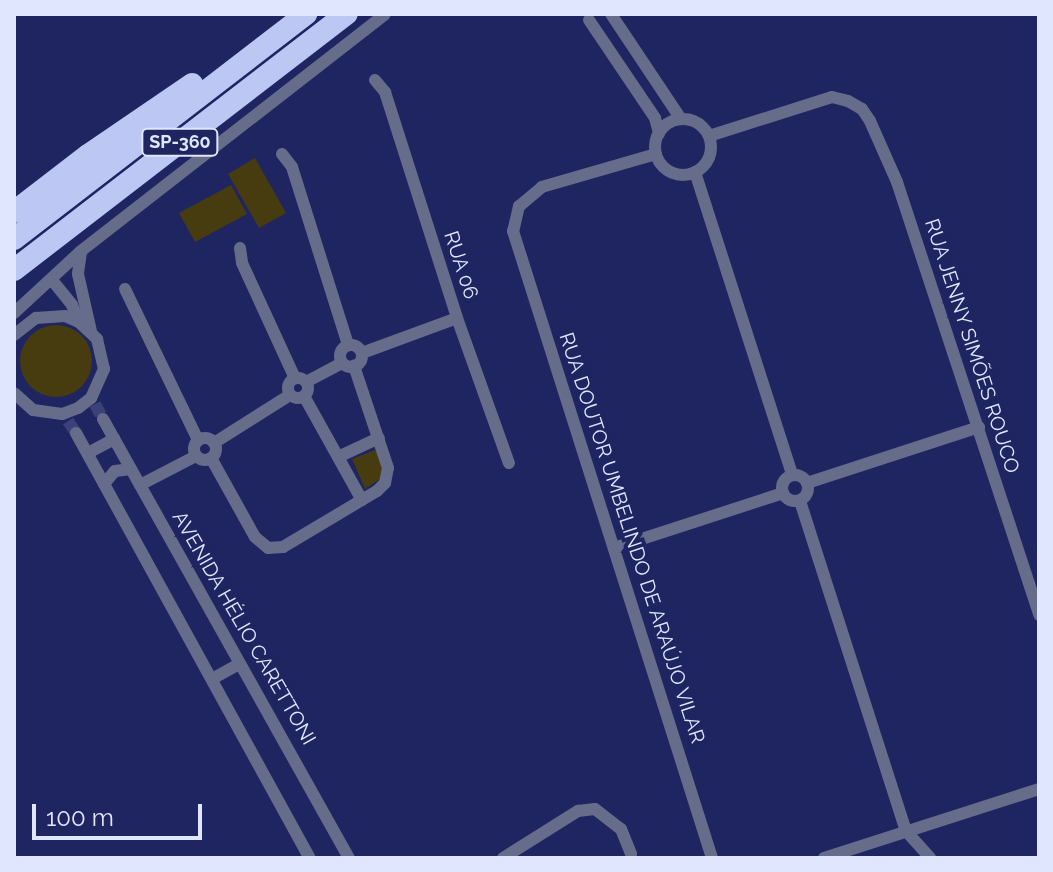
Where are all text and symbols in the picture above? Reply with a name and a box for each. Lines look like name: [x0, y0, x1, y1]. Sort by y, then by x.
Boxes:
road number: SP-360: [140, 128, 220, 156]
street label: RUA JENNY SIMÕES ROUCO: [919, 215, 1025, 477]
street label: RUA 06: [439, 228, 483, 302]
street label: RUA DOUTOR UMBELINDO DE ARAÚJO VILAR: [554, 329, 710, 747]
street label: AVENIDA HÉLIO CARETTONI: [167, 507, 321, 749]
scale bar: [36, 788, 206, 838]
text: 100 m: [46, 803, 114, 832]

